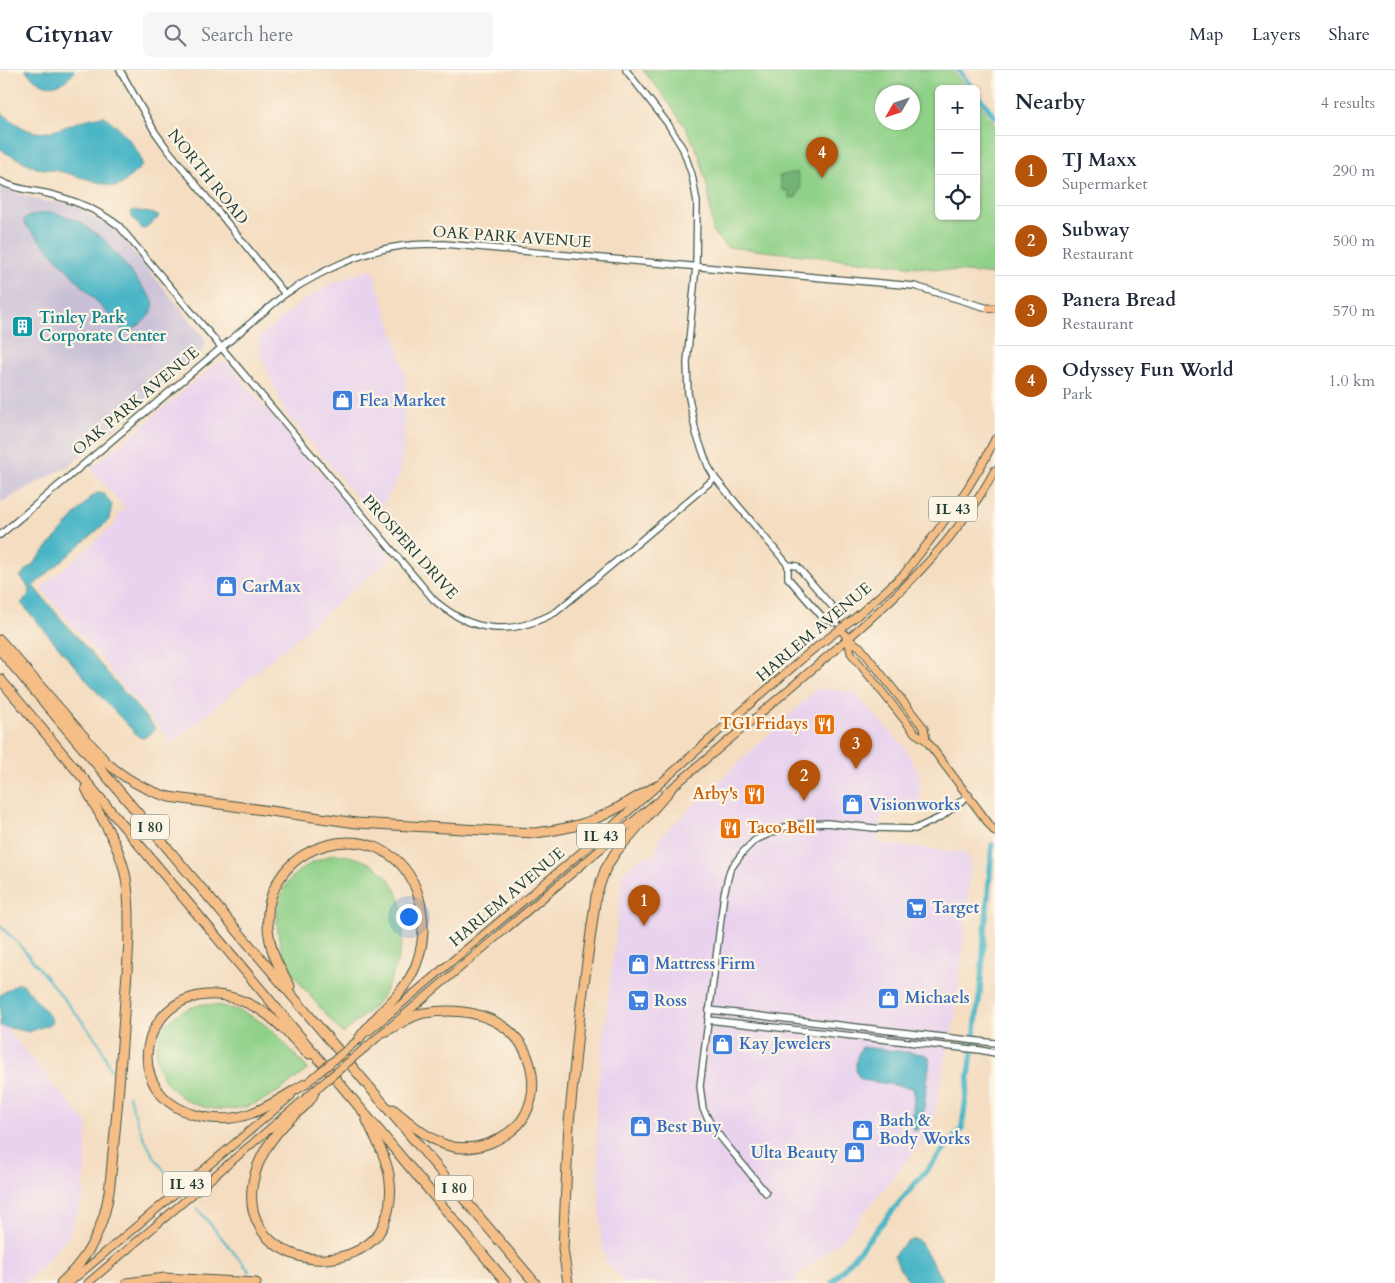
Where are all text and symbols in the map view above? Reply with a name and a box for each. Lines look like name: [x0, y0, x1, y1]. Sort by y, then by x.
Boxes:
search box: [143, 12, 493, 57]
text: Citynav: [25, 18, 113, 51]
icon: search: [161, 21, 189, 49]
text: Search here: [201, 22, 293, 48]
text: Map: [1189, 22, 1224, 47]
text: Layers: [1252, 22, 1301, 47]
text: Share: [1329, 22, 1370, 47]
north arrow: [875, 85, 920, 130]
map controls: [935, 85, 980, 220]
button: +: [935, 85, 980, 130]
text: Nearby: [1015, 88, 1086, 117]
text: 4 results: [1321, 92, 1375, 114]
street label: NORTH ROAD: [163, 125, 253, 229]
button: −: [935, 130, 980, 175]
pin: 4: [806, 137, 838, 178]
text: TJ Maxx: [1062, 147, 1137, 173]
text: 1: [1027, 160, 1035, 182]
text: 290 m: [1333, 160, 1375, 182]
text: Supermarket: [1062, 173, 1148, 195]
button: locate: [935, 175, 980, 220]
text: Subway: [1062, 217, 1130, 243]
street label: OAK PARK AVENUE: [432, 220, 592, 254]
text: 2: [1027, 230, 1035, 252]
text: 500 m: [1333, 230, 1375, 252]
text: Restaurant: [1062, 243, 1133, 265]
text: Panera Bread: [1062, 287, 1176, 313]
text: 3: [1027, 300, 1035, 322]
text: 570 m: [1333, 300, 1375, 322]
place label: Tinley Park Corporate Center: [39, 307, 167, 347]
text: Restaurant: [1062, 313, 1133, 335]
building icon: Tinley Park Corporate Center: [11, 315, 35, 339]
street label: OAK PARK AVENUE: [68, 341, 204, 461]
text: Odyssey Fun World: [1062, 357, 1233, 383]
text: 4: [1027, 370, 1035, 392]
text: 1.0 km: [1328, 370, 1375, 392]
text: Park: [1062, 383, 1093, 405]
shop icon: Flea Market: [331, 389, 355, 413]
place label: Flea Market: [359, 390, 446, 412]
street label: PROSPERI DRIVE: [357, 490, 463, 604]
road number: IL 43: [929, 496, 977, 522]
shop icon: CarMax: [214, 575, 238, 599]
place label: CarMax: [242, 576, 301, 598]
street label: HARLEM AVENUE: [752, 577, 876, 687]
restaurant icon: TGI Fridays: [812, 712, 836, 736]
place label: TGI Fridays: [720, 713, 808, 735]
pin: 3: [840, 728, 872, 769]
pin: 2: [788, 760, 820, 801]
restaurant icon: Arby's: [742, 782, 766, 806]
place label: Arby's: [693, 783, 738, 805]
shop icon: Visionworks: [841, 793, 865, 817]
place label: Visionworks: [869, 794, 960, 816]
road number: I 80: [131, 814, 169, 840]
restaurant icon: Taco Bell: [719, 816, 743, 840]
place label: Taco Bell: [747, 817, 815, 839]
road number: IL 43: [577, 824, 625, 848]
street label: HARLEM AVENUE: [445, 842, 569, 952]
pin: 1: [628, 885, 660, 926]
supermarket icon: Target: [904, 896, 928, 920]
place label: Target: [932, 897, 980, 919]
your location: [396, 904, 422, 930]
shop icon: Mattress Firm: [627, 952, 651, 976]
place label: Mattress Firm: [655, 953, 755, 975]
shop icon: Michaels: [877, 986, 901, 1010]
place label: Michaels: [905, 987, 970, 1009]
supermarket icon: Ross: [626, 989, 650, 1013]
place label: Ross: [654, 990, 687, 1012]
shop icon: Kay Jewelers: [711, 1032, 735, 1056]
place label: Kay Jewelers: [739, 1033, 831, 1055]
place label: Bath & Body Works: [879, 1110, 970, 1150]
shop icon: Best Buy: [628, 1115, 652, 1139]
place label: Best Buy: [656, 1116, 721, 1138]
shop icon: Bath & Body Works: [851, 1118, 875, 1142]
shop icon: Ulta Beauty: [842, 1141, 866, 1165]
place label: Ulta Beauty: [751, 1142, 838, 1164]
road number: IL 43: [163, 1172, 211, 1196]
road number: I 80: [435, 1176, 473, 1200]

